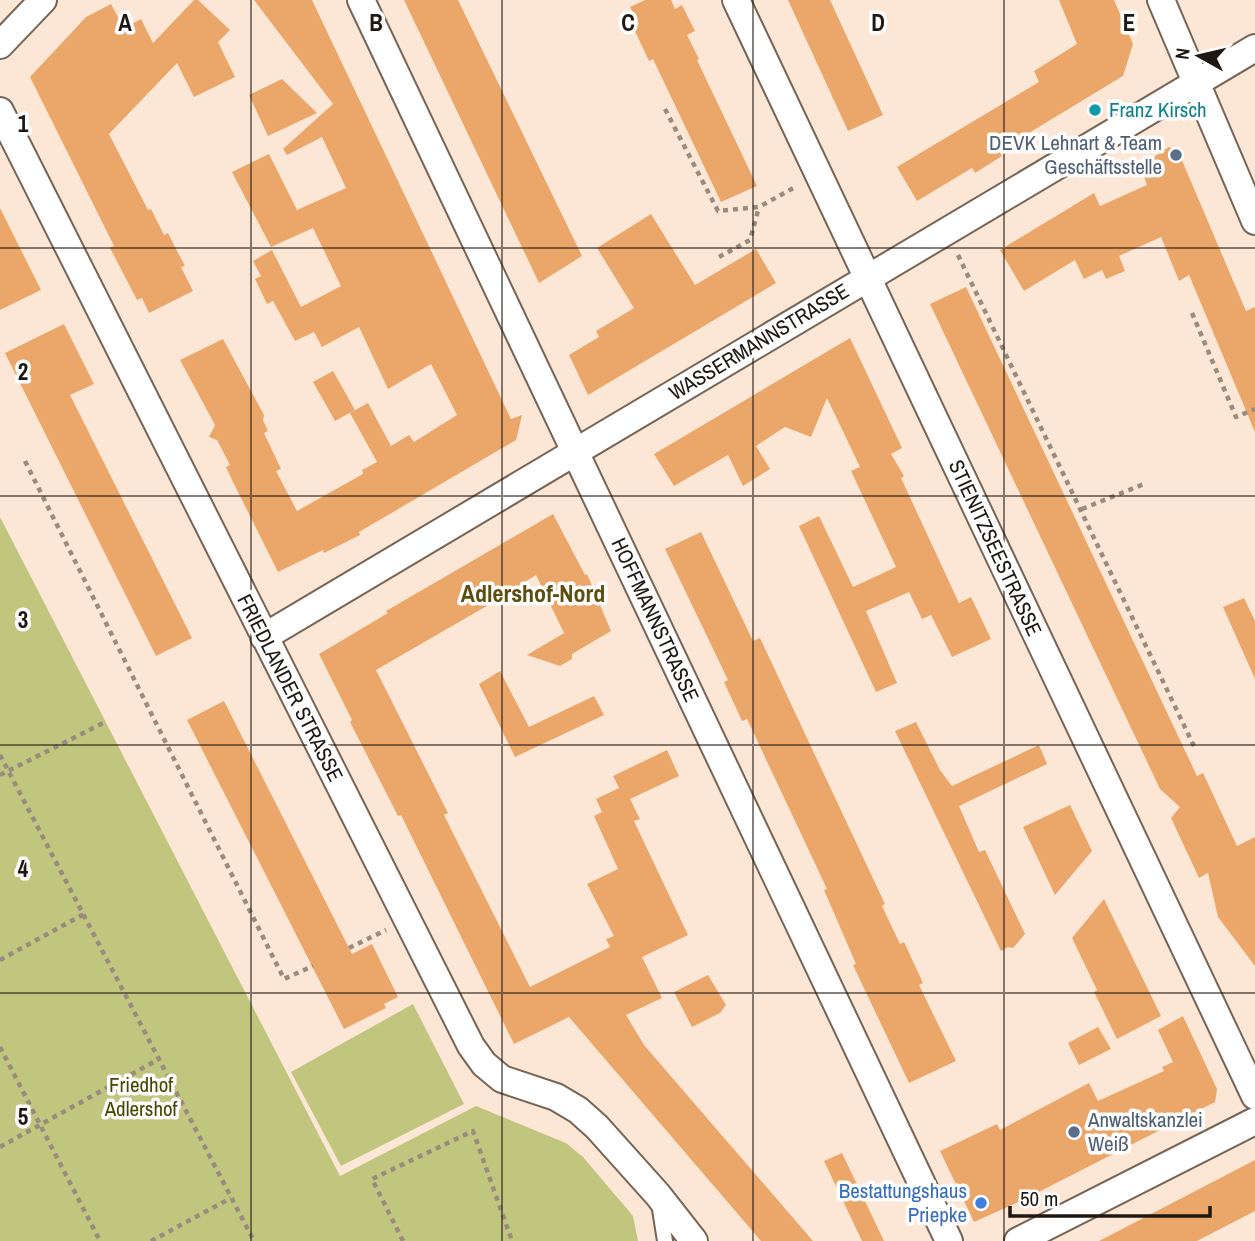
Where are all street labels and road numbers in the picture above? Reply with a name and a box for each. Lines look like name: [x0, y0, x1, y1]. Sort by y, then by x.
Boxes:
street label: WASSERMANNSTRASSE: [663, 276, 854, 407]
street label: STIENITZSEESTRASSE: [942, 455, 1049, 641]
street label: HOFFMANNSTRASSE: [605, 533, 706, 707]
street label: FRIEDLANDER STRASSE: [231, 589, 350, 786]

